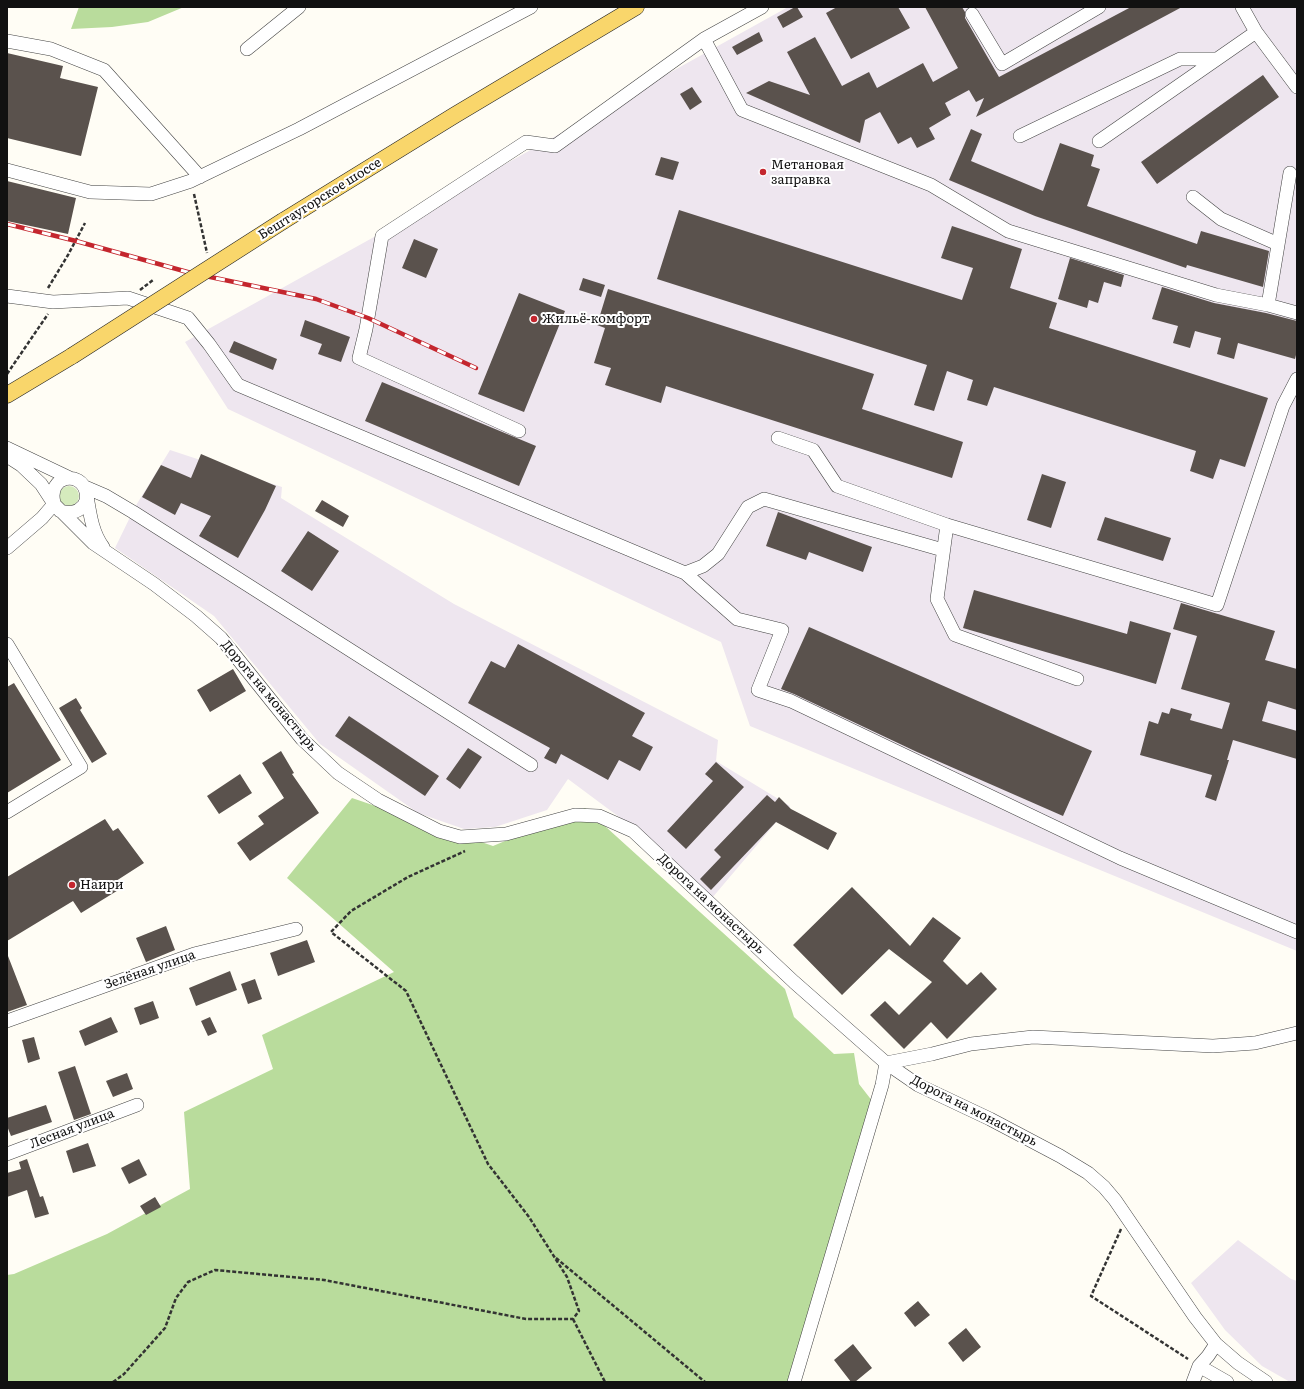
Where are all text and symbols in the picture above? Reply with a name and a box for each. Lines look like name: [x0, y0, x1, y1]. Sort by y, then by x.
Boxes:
street label: Бештаугорское шоссе: [256, 155, 384, 243]
place label: Метановая заправка: [771, 157, 844, 188]
marker: Метановая заправка: [758, 167, 768, 177]
place label: Жильё-комфорт: [542, 311, 650, 327]
marker: Жильё-комфорт: [529, 314, 539, 324]
street label: Дорога на монастырь: [218, 637, 320, 755]
street label: Дорога на монастырь: [654, 851, 768, 957]
place label: Наири: [80, 877, 124, 893]
marker: Наири: [67, 880, 77, 890]
street label: Зелёная улица: [102, 947, 198, 993]
street label: Дорога на монастырь: [908, 1072, 1040, 1150]
street label: Лесная улица: [28, 1106, 116, 1152]

